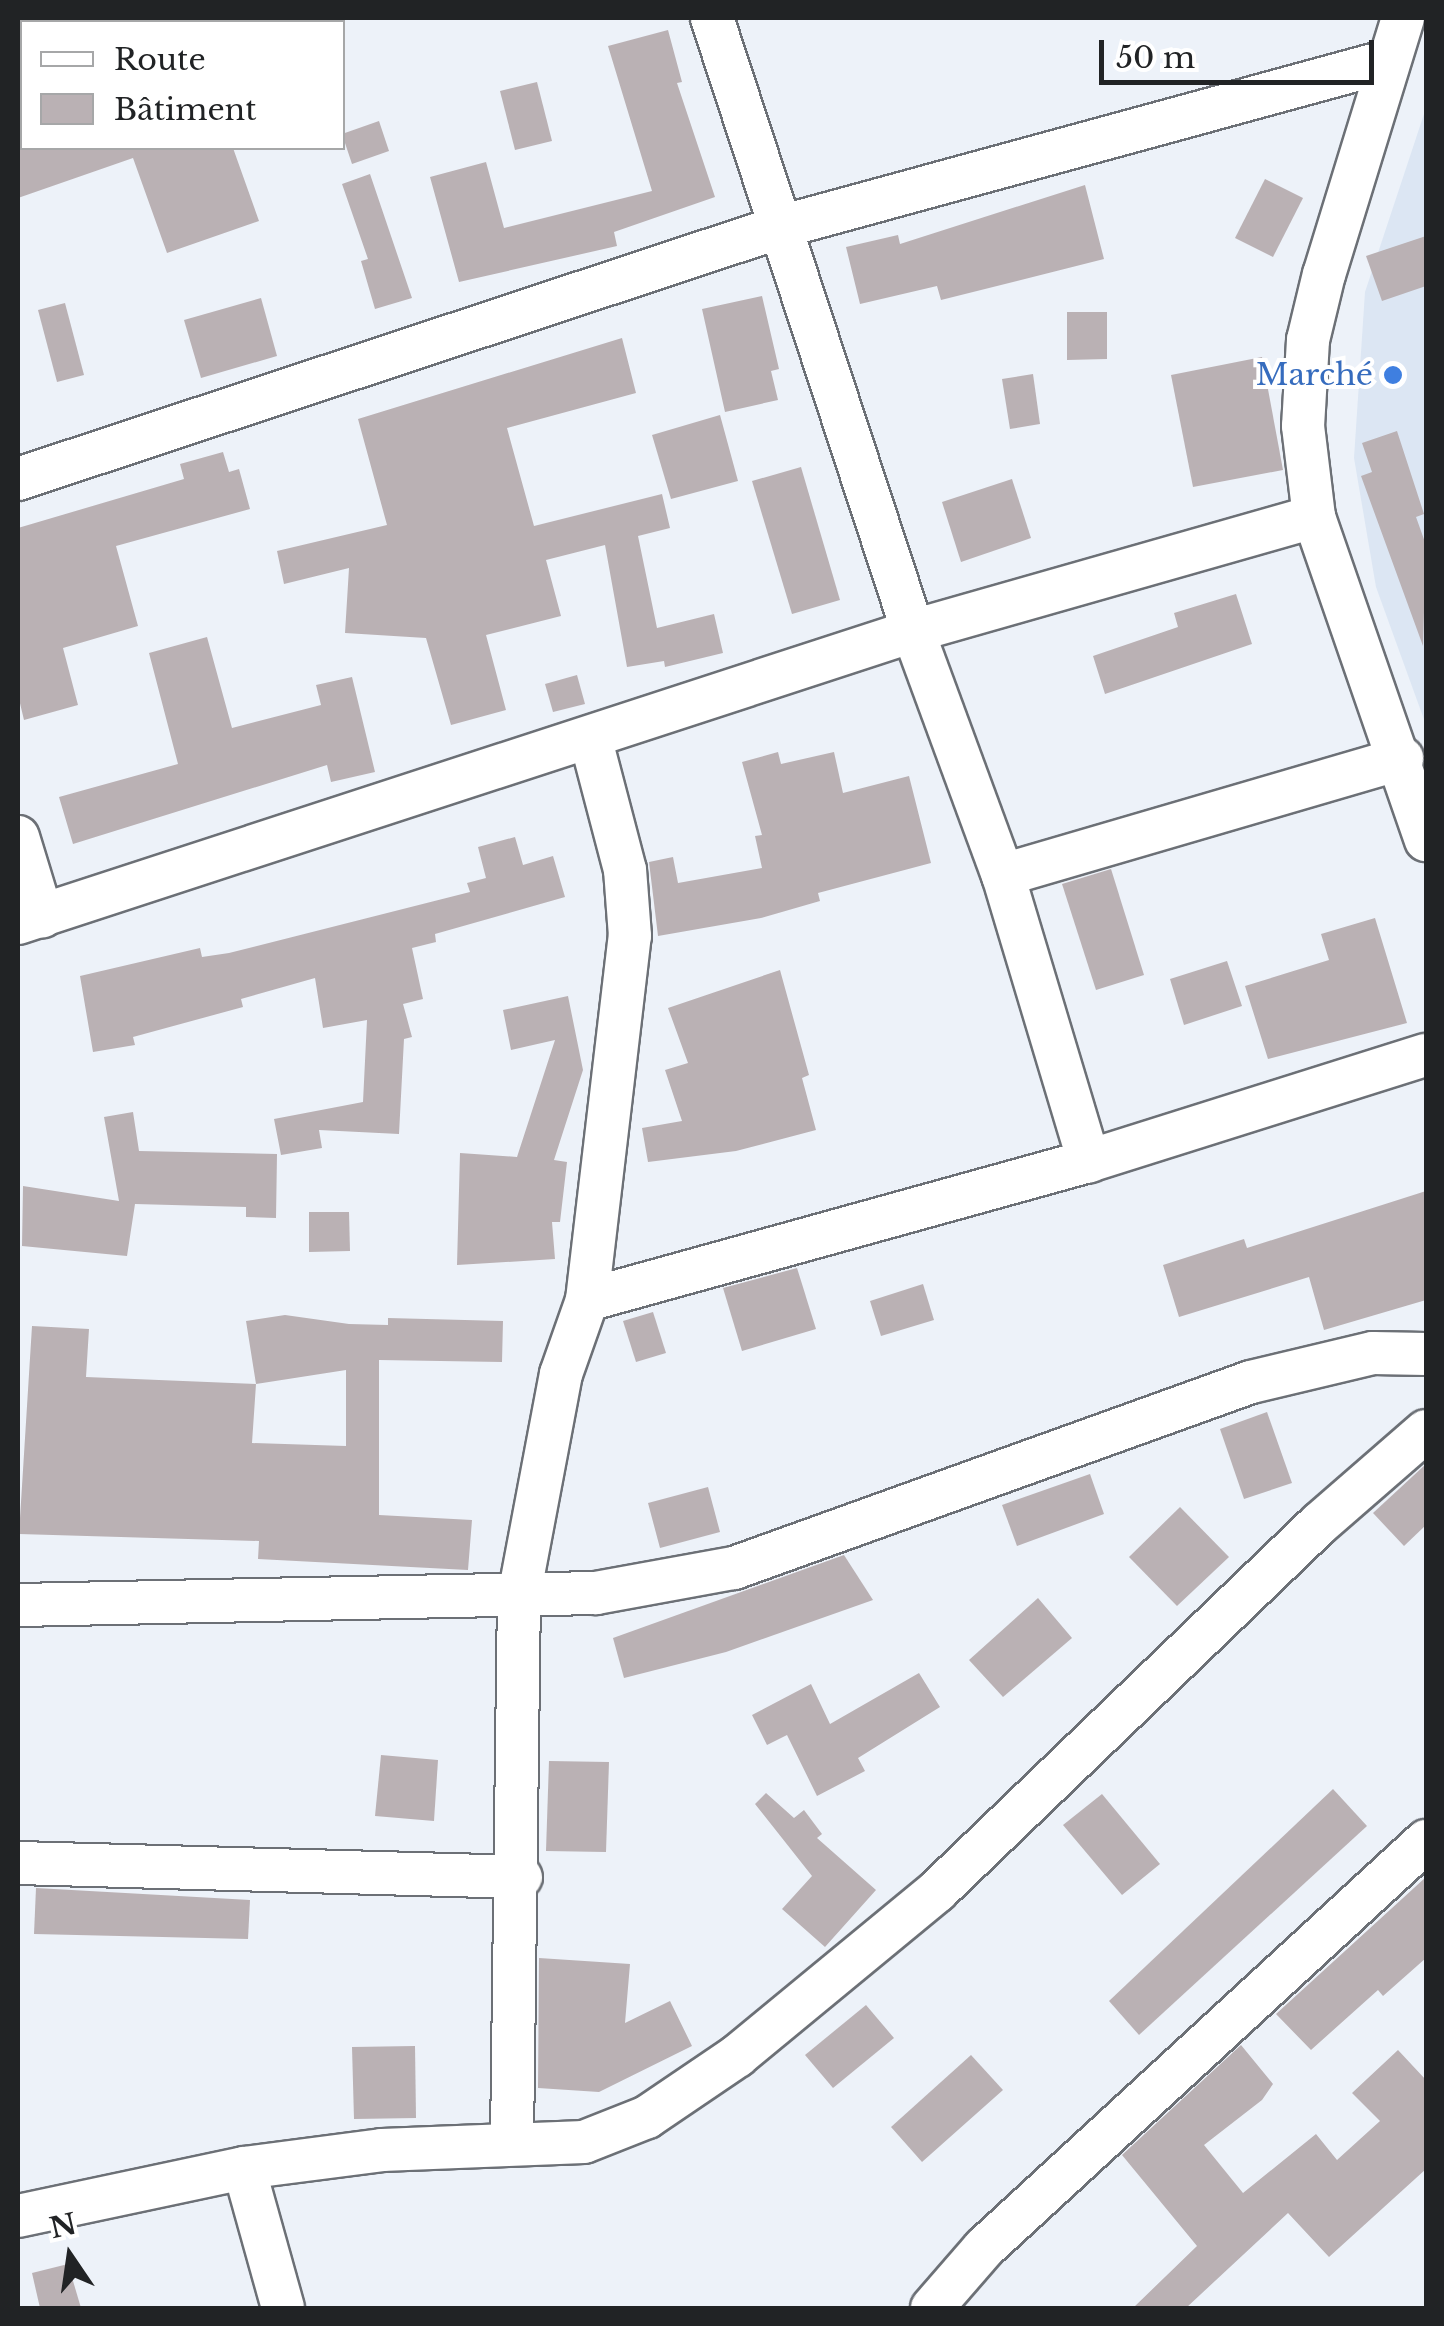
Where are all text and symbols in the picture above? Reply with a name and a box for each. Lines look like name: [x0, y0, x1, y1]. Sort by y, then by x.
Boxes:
legend: [20, 20, 345, 150]
scale bar: [1104, 20, 1379, 82]
text: 50 m: [1116, 39, 1195, 76]
text: Route: [114, 41, 206, 78]
text: Bâtiment: [114, 91, 257, 128]
place label: Marché: [1256, 357, 1373, 393]
marker: Marché: [1382, 364, 1404, 386]
north arrow: [20, 2206, 120, 2306]
text: N: [46, 2206, 80, 2246]

